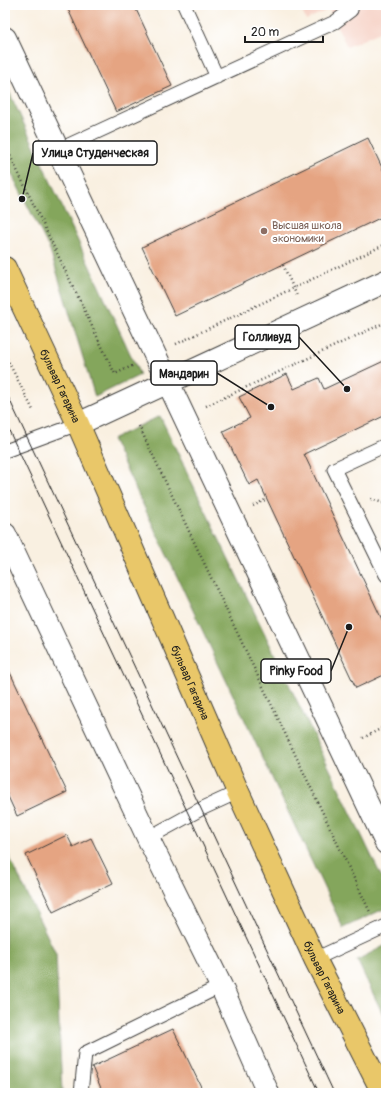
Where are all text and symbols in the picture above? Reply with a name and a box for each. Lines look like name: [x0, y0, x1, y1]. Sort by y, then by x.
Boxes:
scale bar: [245, 18, 323, 44]
text: 20 m: [251, 25, 280, 40]
callout: Улица Студенческая: [33, 141, 157, 165]
text: Улица Студенческая: [41, 146, 149, 161]
place label: Высшая школа экономики: [272, 219, 342, 245]
marker: Высшая школа экономики: [259, 226, 269, 236]
callout: Голливуд: [235, 325, 299, 349]
text: Голливуд: [243, 330, 292, 345]
street label: бульвар Гагарина: [37, 347, 83, 425]
callout: Мандарин: [151, 361, 217, 385]
text: Мандарин: [159, 367, 209, 382]
street label: бульвар Гагарина: [168, 643, 212, 722]
callout: Pinky Food: [261, 659, 331, 683]
text: Pinky Food: [269, 664, 323, 679]
street label: бульвар Гагарина: [301, 939, 348, 1016]

